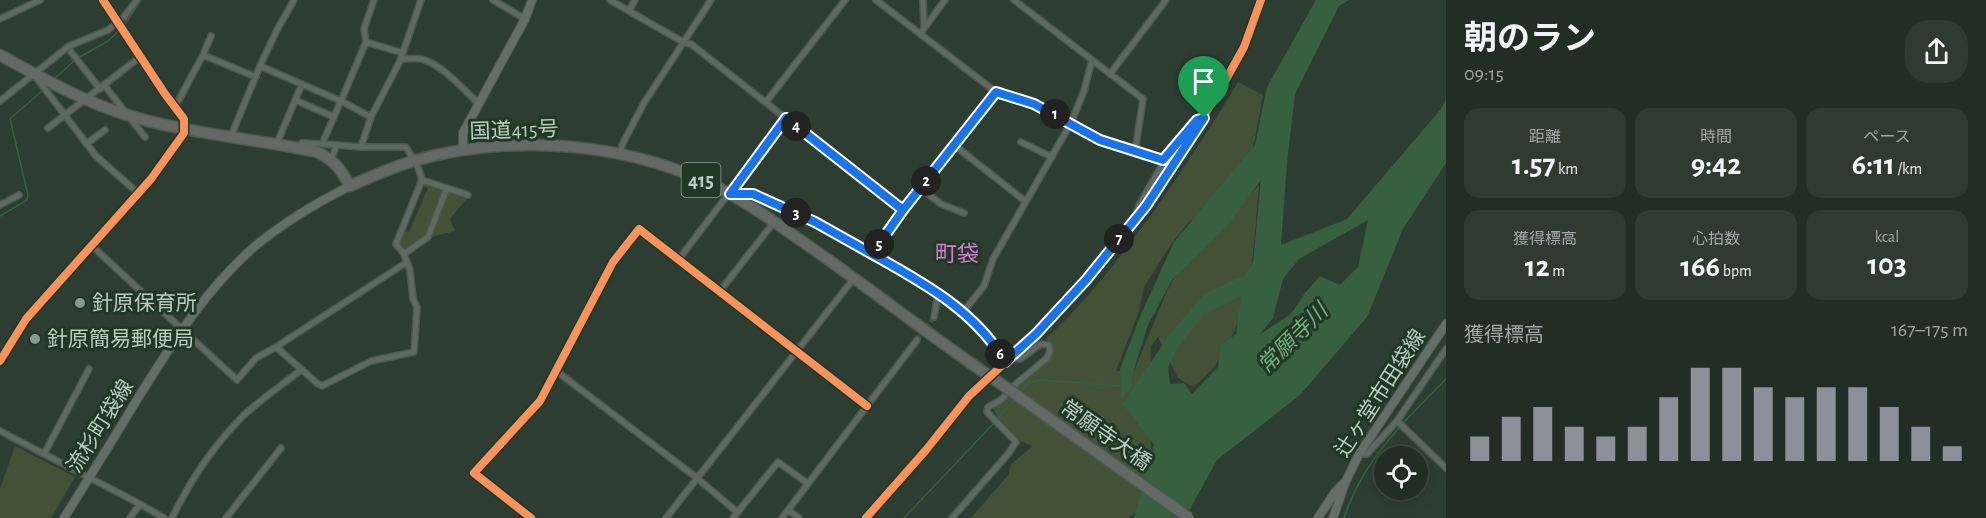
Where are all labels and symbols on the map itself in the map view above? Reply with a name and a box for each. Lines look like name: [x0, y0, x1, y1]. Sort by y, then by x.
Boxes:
pin: [1178, 56, 1229, 118]
pin: 1: [1040, 99, 1070, 129]
pin: 4: [781, 111, 811, 141]
street label: 国道415号: [469, 117, 559, 143]
road number: 415: [682, 163, 720, 197]
pin: 2: [911, 166, 941, 196]
pin: 3: [781, 198, 811, 228]
pin: 7: [1104, 224, 1134, 254]
pin: 5: [864, 229, 894, 259]
district label: 町袋: [935, 242, 979, 265]
place label: 針原保育所: [92, 292, 197, 314]
marker: 針原保育所: [73, 296, 87, 310]
water label: 常願寺川: [1253, 298, 1333, 378]
street label: 辻ヶ堂市田袋線: [1331, 325, 1429, 461]
place label: 針原簡易郵便局: [47, 328, 194, 350]
marker: 針原簡易郵便局: [28, 332, 42, 346]
pin: 6: [985, 339, 1015, 369]
street label: 流杉町袋線: [63, 376, 137, 476]
street label: 常願寺大橋: [1057, 396, 1155, 474]

